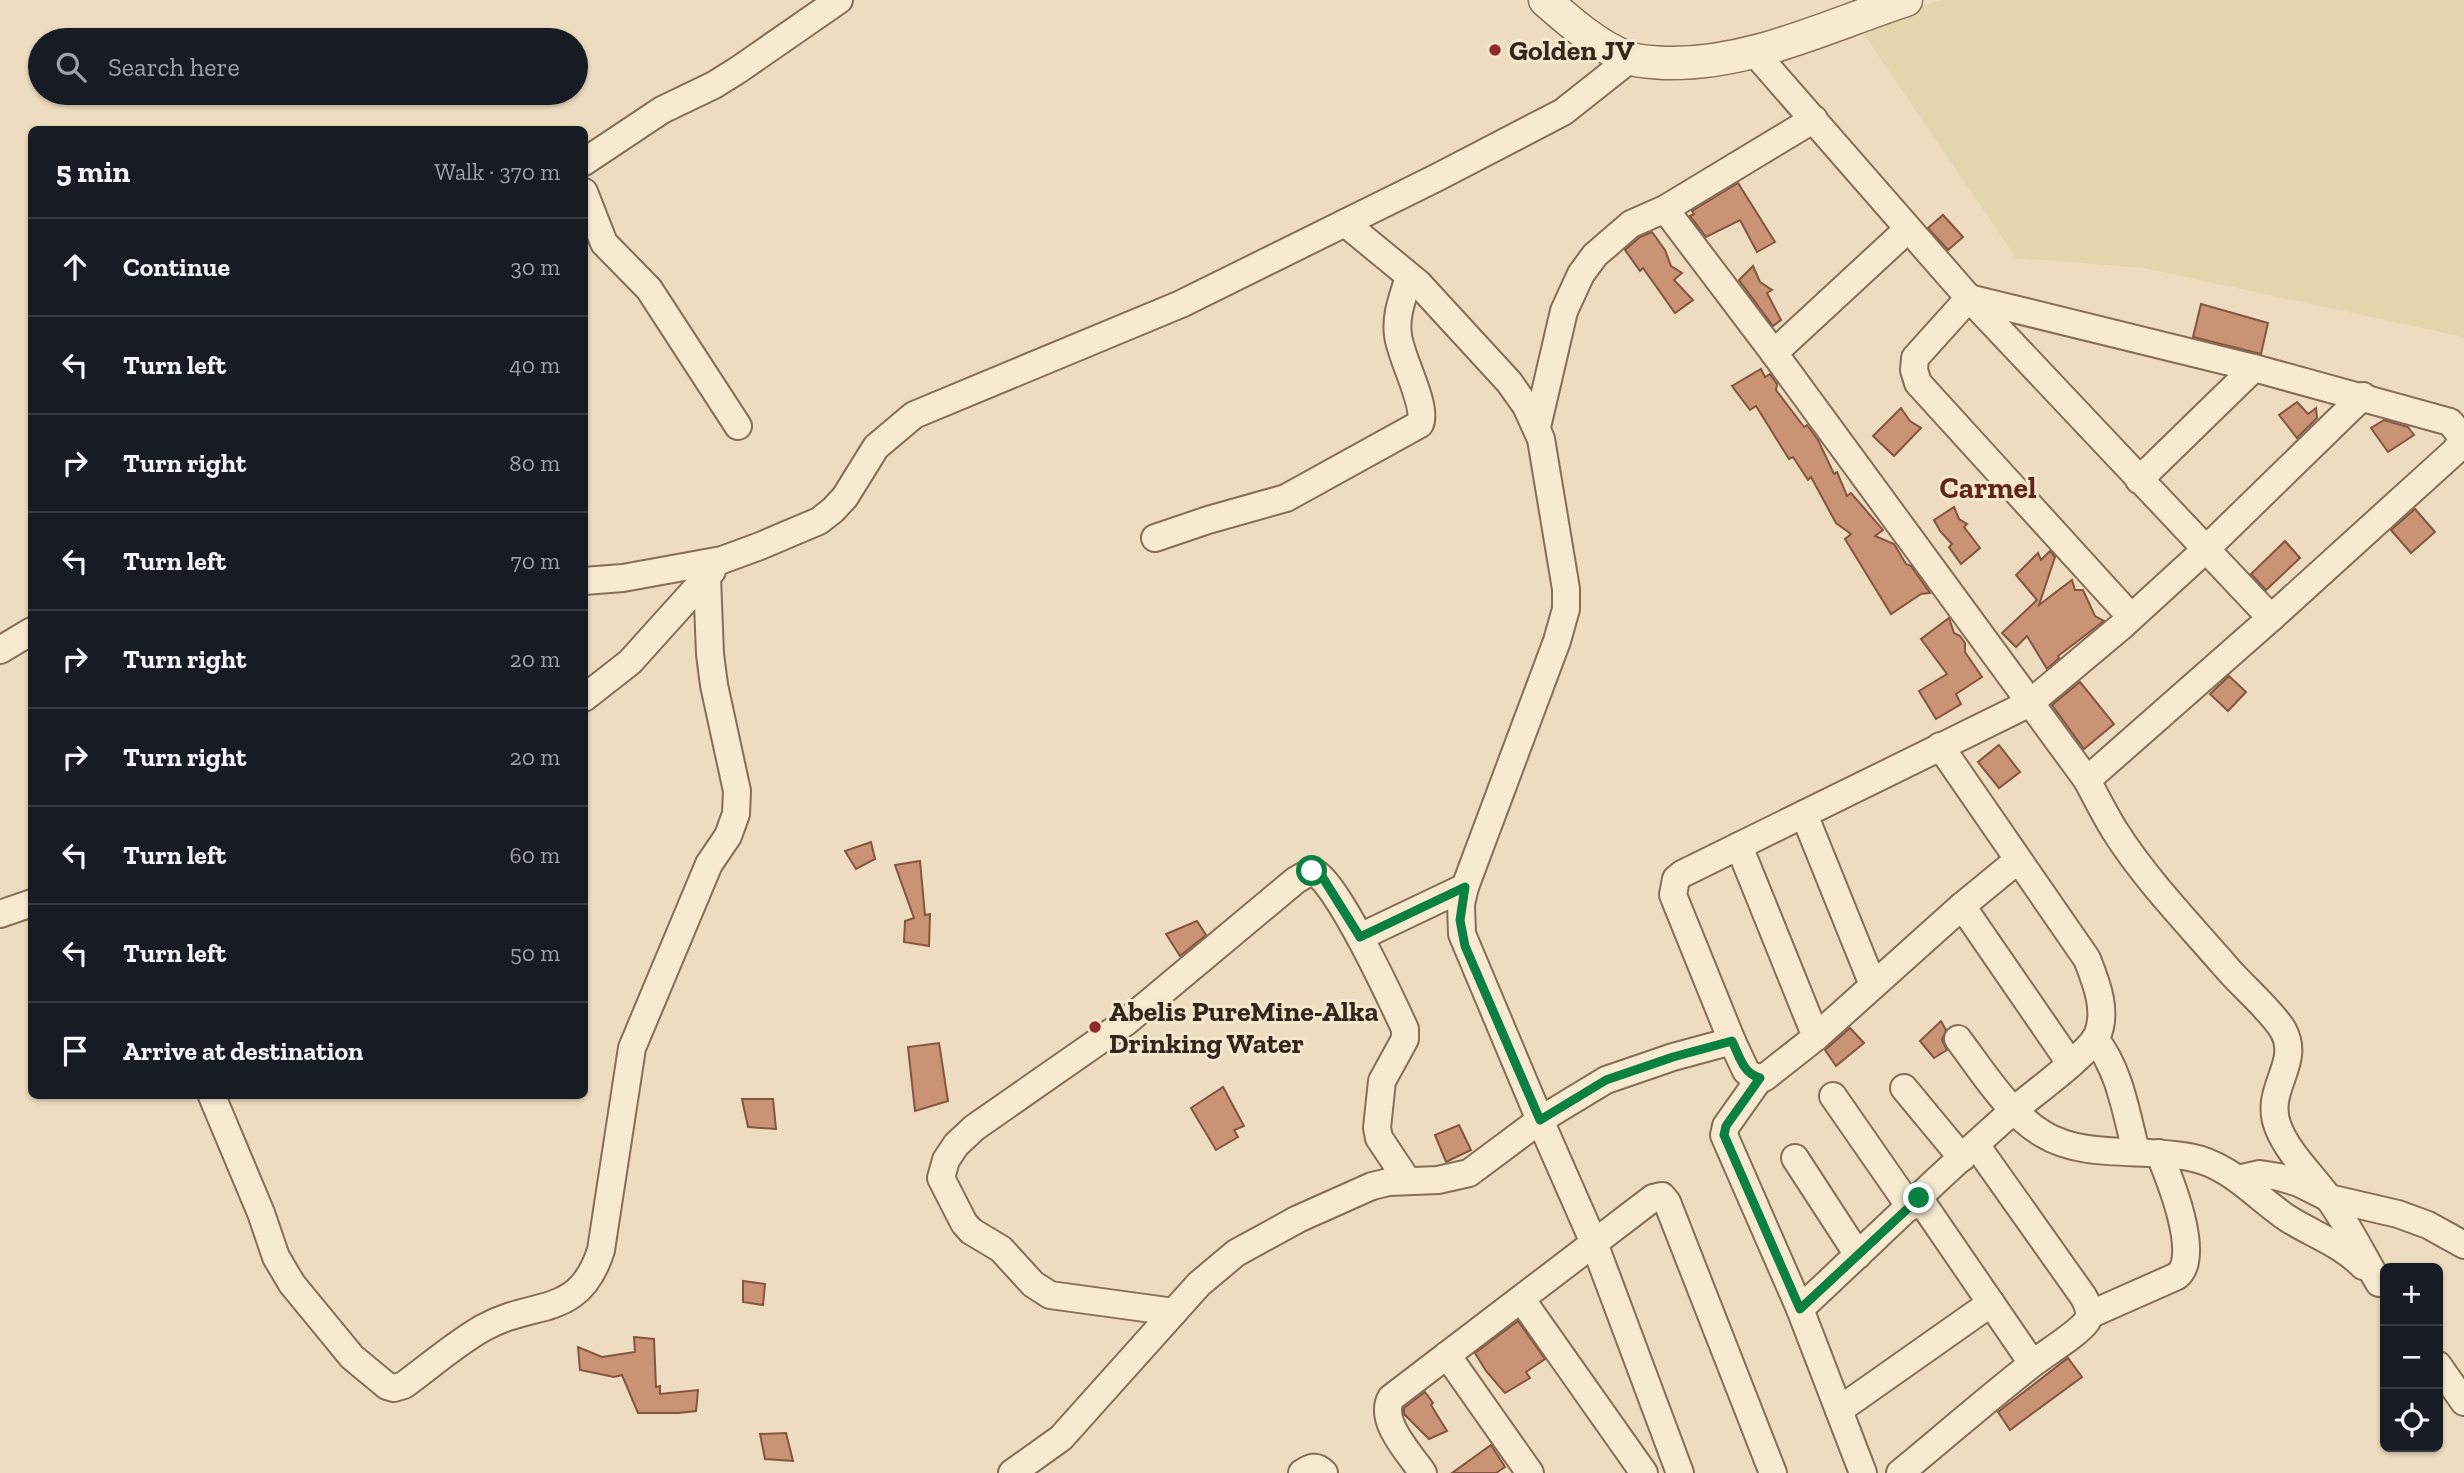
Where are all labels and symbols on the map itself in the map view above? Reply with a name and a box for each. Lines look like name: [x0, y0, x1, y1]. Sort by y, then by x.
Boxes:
place label: Golden JV: [1509, 34, 1635, 67]
marker: Golden JV: [1487, 42, 1503, 58]
district label: Carmel: [1939, 470, 2037, 506]
route start: [1296, 855, 1327, 886]
place label: Abelis PureMine-Alka Drinking Water: [1109, 995, 1379, 1060]
marker: Abelis PureMine-Alka Drinking Water: [1087, 1019, 1103, 1035]
route end: [1903, 1182, 1934, 1213]

